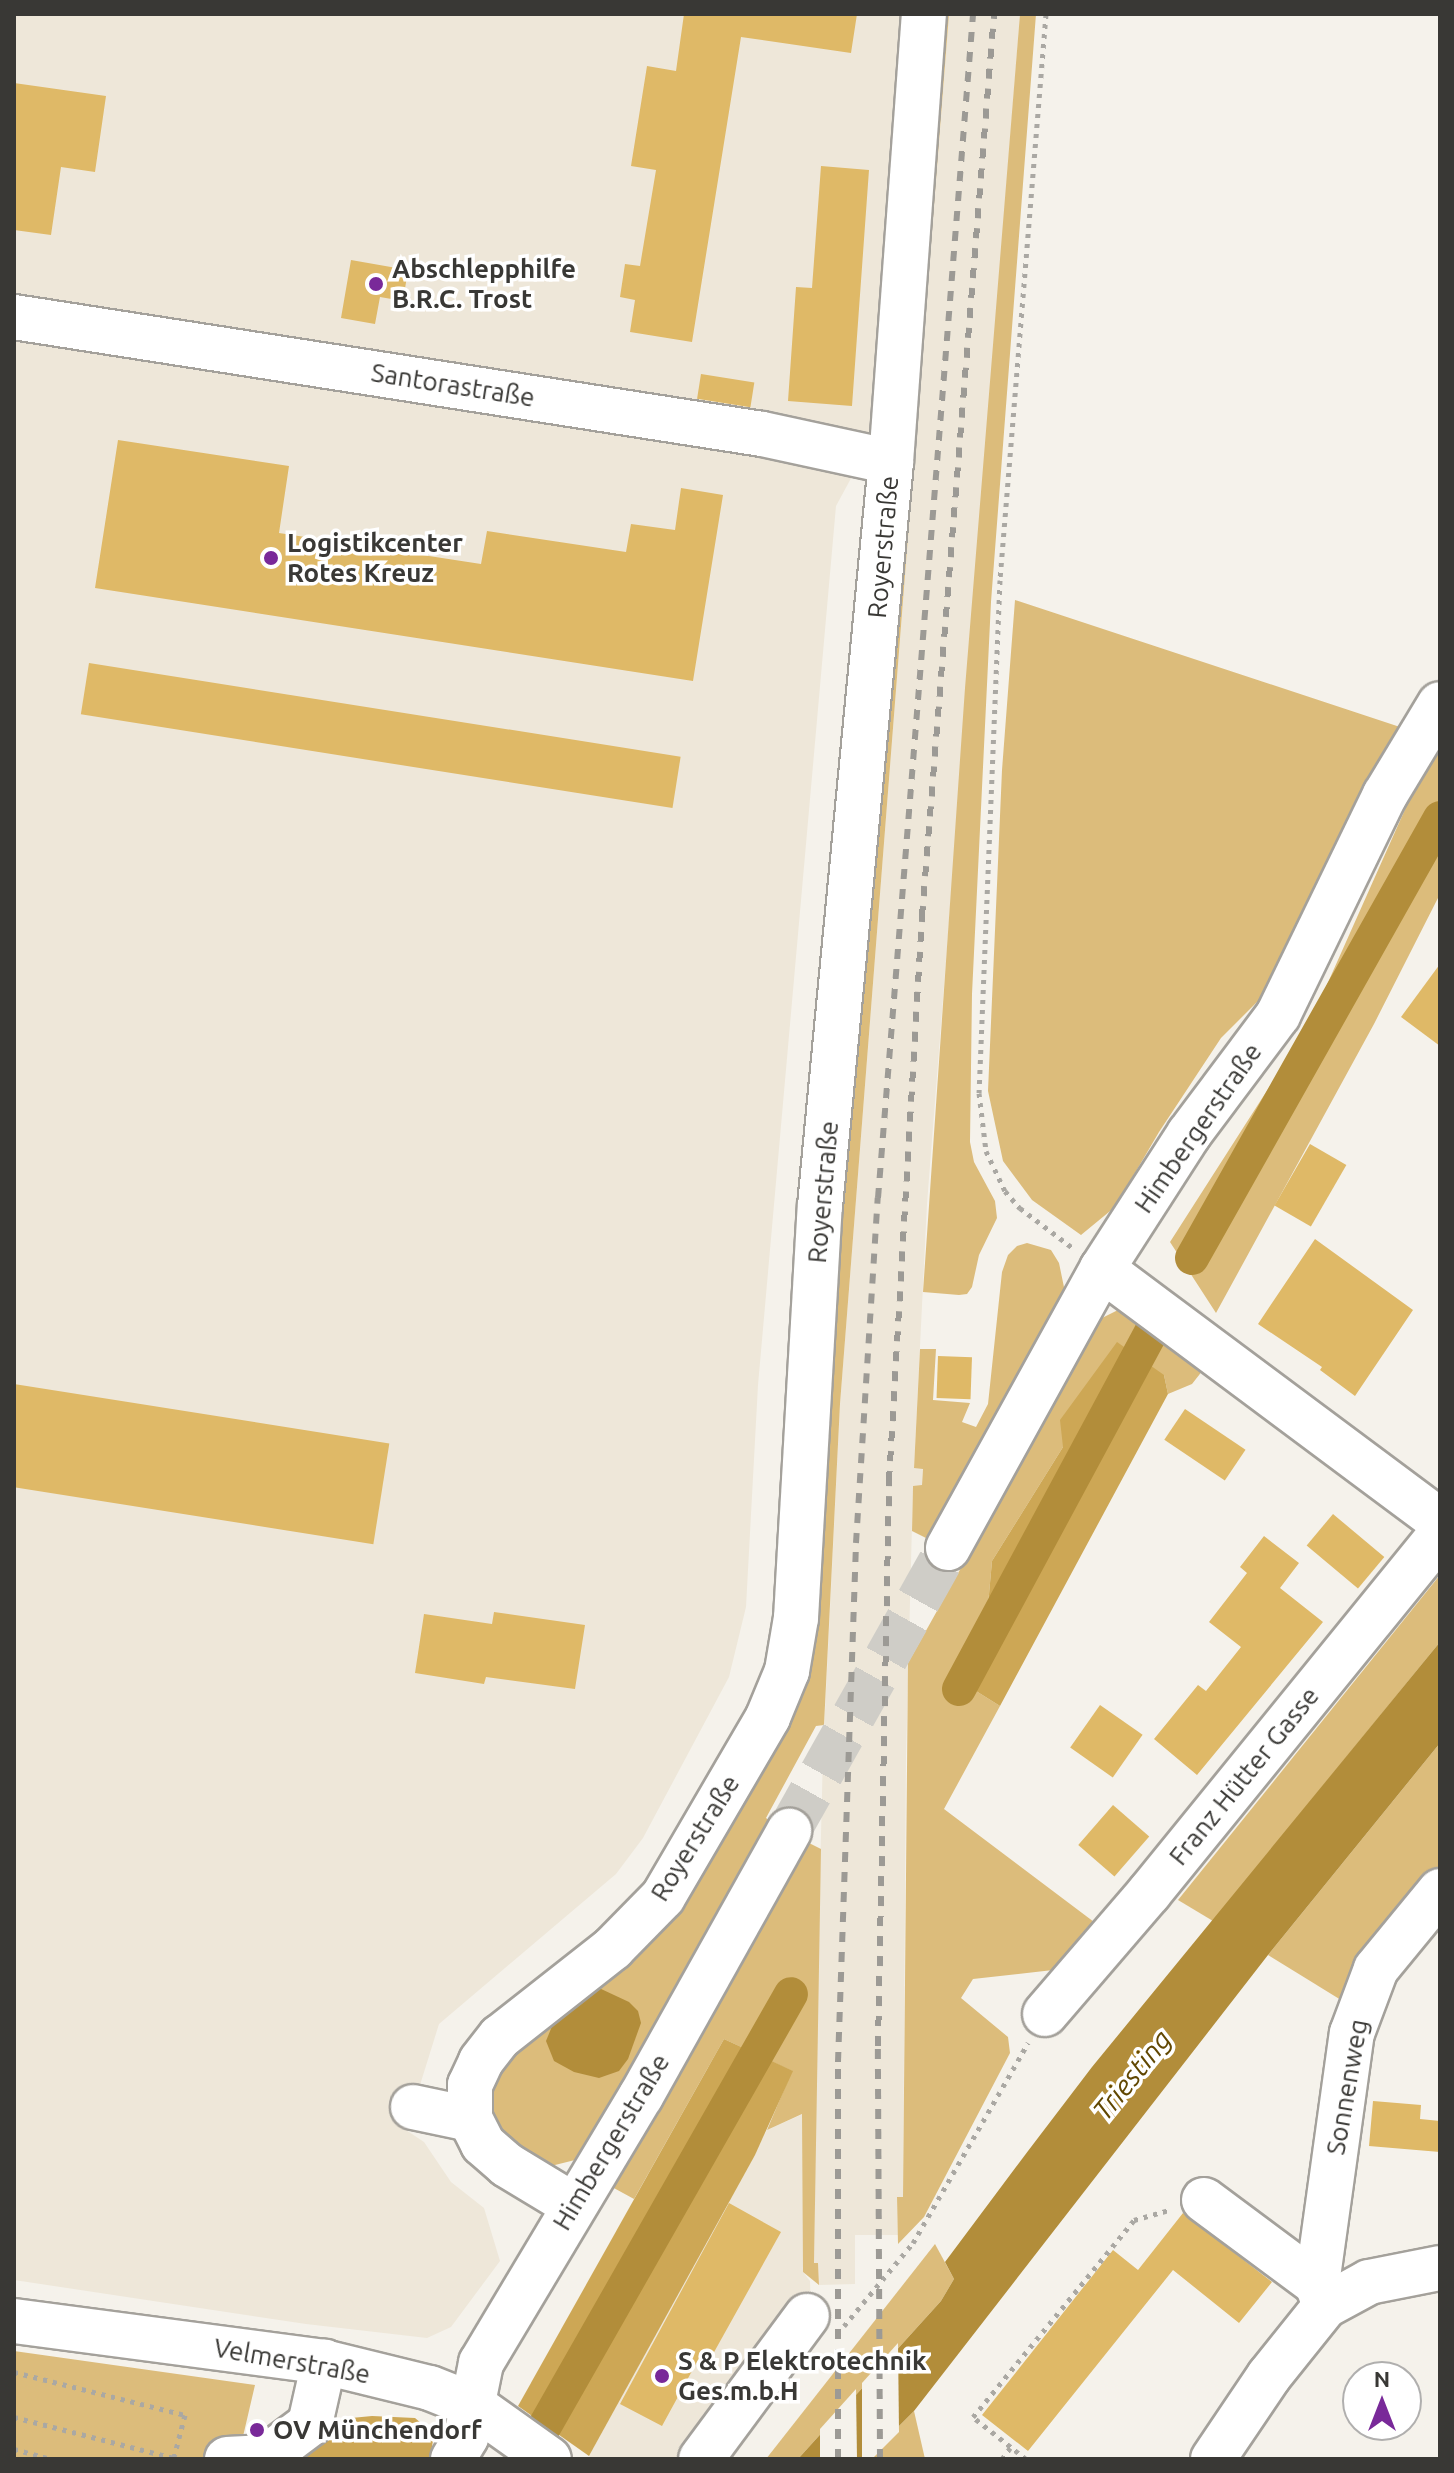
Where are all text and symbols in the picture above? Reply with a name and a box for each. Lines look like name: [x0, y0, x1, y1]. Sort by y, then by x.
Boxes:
place label: Abschlepphilfe B.R.C. Trost: [392, 253, 576, 314]
marker: Abschlepphilfe B.R.C. Trost: [367, 275, 385, 293]
street label: Santorastraße: [369, 357, 537, 413]
street label: Royerstraße: [861, 475, 905, 619]
place label: Logistikcenter Rotes Kreuz: [287, 527, 463, 588]
marker: Logistikcenter Rotes Kreuz: [262, 549, 280, 567]
street label: Himbergerstraße: [1128, 1037, 1268, 1219]
street label: Royerstraße: [801, 1120, 845, 1264]
street label: Franz Hütter Gasse: [1163, 1681, 1325, 1871]
street label: Royerstraße: [644, 1769, 746, 1907]
street label: Sonnenweg: [1320, 2017, 1374, 2157]
water label: Triesting: [1086, 2023, 1178, 2127]
street label: Himbergerstraße: [546, 2048, 676, 2236]
street label: Velmerstraße: [211, 2332, 373, 2390]
place label: S & P Elektrotechnik Ges.m.b.H: [678, 2345, 927, 2406]
north arrow: [1342, 2361, 1422, 2441]
text: N: [1374, 2366, 1390, 2391]
marker: S & P Elektrotechnik Ges.m.b.H: [653, 2367, 671, 2385]
place label: OV Münchendorf: [273, 2414, 482, 2446]
marker: OV Münchendorf: [248, 2421, 266, 2439]

